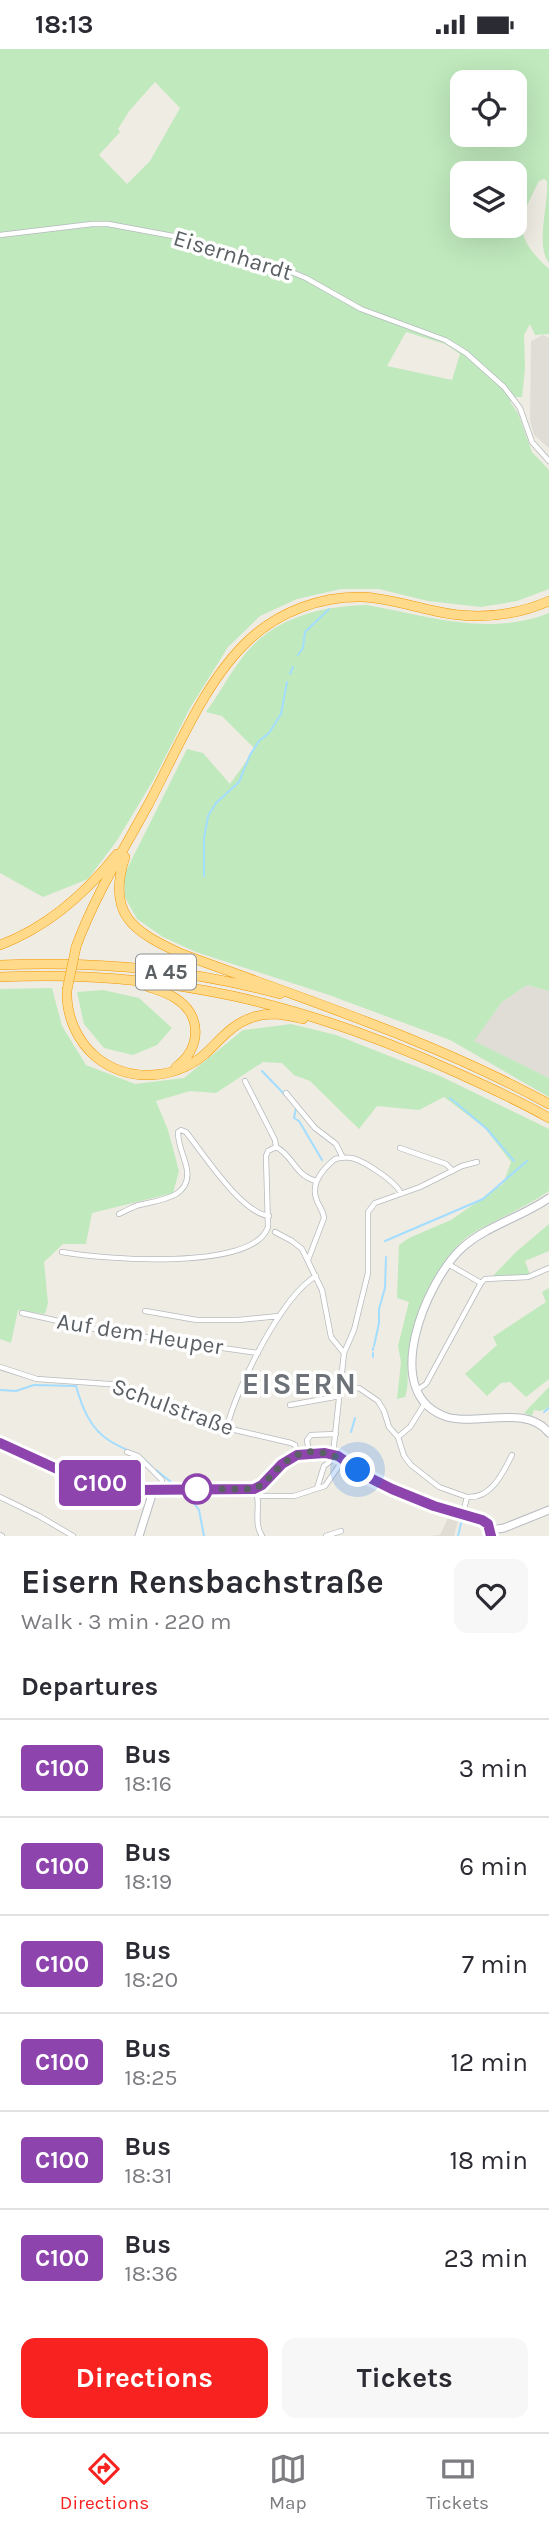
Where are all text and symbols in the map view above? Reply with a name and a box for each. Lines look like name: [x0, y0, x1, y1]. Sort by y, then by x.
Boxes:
text: 18:13: [35, 9, 94, 40]
map controls: [450, 70, 527, 238]
button: locate: [450, 70, 527, 147]
button: layers: [450, 161, 527, 238]
street label: Eisernhardt: [170, 224, 296, 286]
road number: A 45: [136, 955, 196, 989]
street label: Auf dem Heuper: [55, 1308, 226, 1361]
district label: EISERN: [242, 1366, 358, 1402]
street label: Schulstraße: [108, 1372, 238, 1442]
your location: [340, 1452, 375, 1487]
line badge: C100: [51, 1460, 149, 1506]
text: C100: [73, 1469, 127, 1497]
unlabelled marker: [182, 1474, 212, 1504]
button: heart: [454, 1559, 528, 1633]
text: Eisern Rensbachstraße: [21, 1563, 384, 1601]
text: Walk · 3 min · 220 m: [21, 1608, 232, 1635]
text: Departures: [21, 1671, 158, 1702]
text: Bus: [124, 1739, 171, 1770]
text: 3 min: [459, 1753, 528, 1784]
text: C100: [35, 1754, 89, 1782]
text: 18:16: [124, 1770, 172, 1797]
text: Bus: [124, 1837, 171, 1868]
text: 6 min: [459, 1851, 528, 1882]
text: C100: [35, 1852, 89, 1880]
text: 18:19: [124, 1868, 172, 1895]
text: Bus: [124, 1935, 171, 1966]
text: 7 min: [462, 1949, 528, 1980]
text: C100: [35, 1950, 89, 1978]
text: 18:20: [124, 1966, 178, 1993]
text: Bus: [124, 2033, 171, 2064]
text: 12 min: [450, 2047, 528, 2078]
text: C100: [35, 2048, 89, 2076]
text: 18:25: [124, 2064, 177, 2091]
text: Bus: [124, 2131, 171, 2162]
text: 18 min: [449, 2145, 528, 2176]
text: C100: [35, 2146, 89, 2174]
text: 18:31: [124, 2162, 172, 2189]
text: Bus: [124, 2229, 171, 2260]
text: 23 min: [444, 2243, 528, 2274]
text: C100: [35, 2244, 89, 2272]
text: 18:36: [124, 2260, 178, 2287]
button: Directions: [21, 2338, 268, 2418]
button: Tickets: [282, 2338, 528, 2418]
tab: Directions: [60, 2450, 149, 2514]
tab: Map: [269, 2450, 307, 2514]
tab: Tickets: [427, 2450, 489, 2514]

